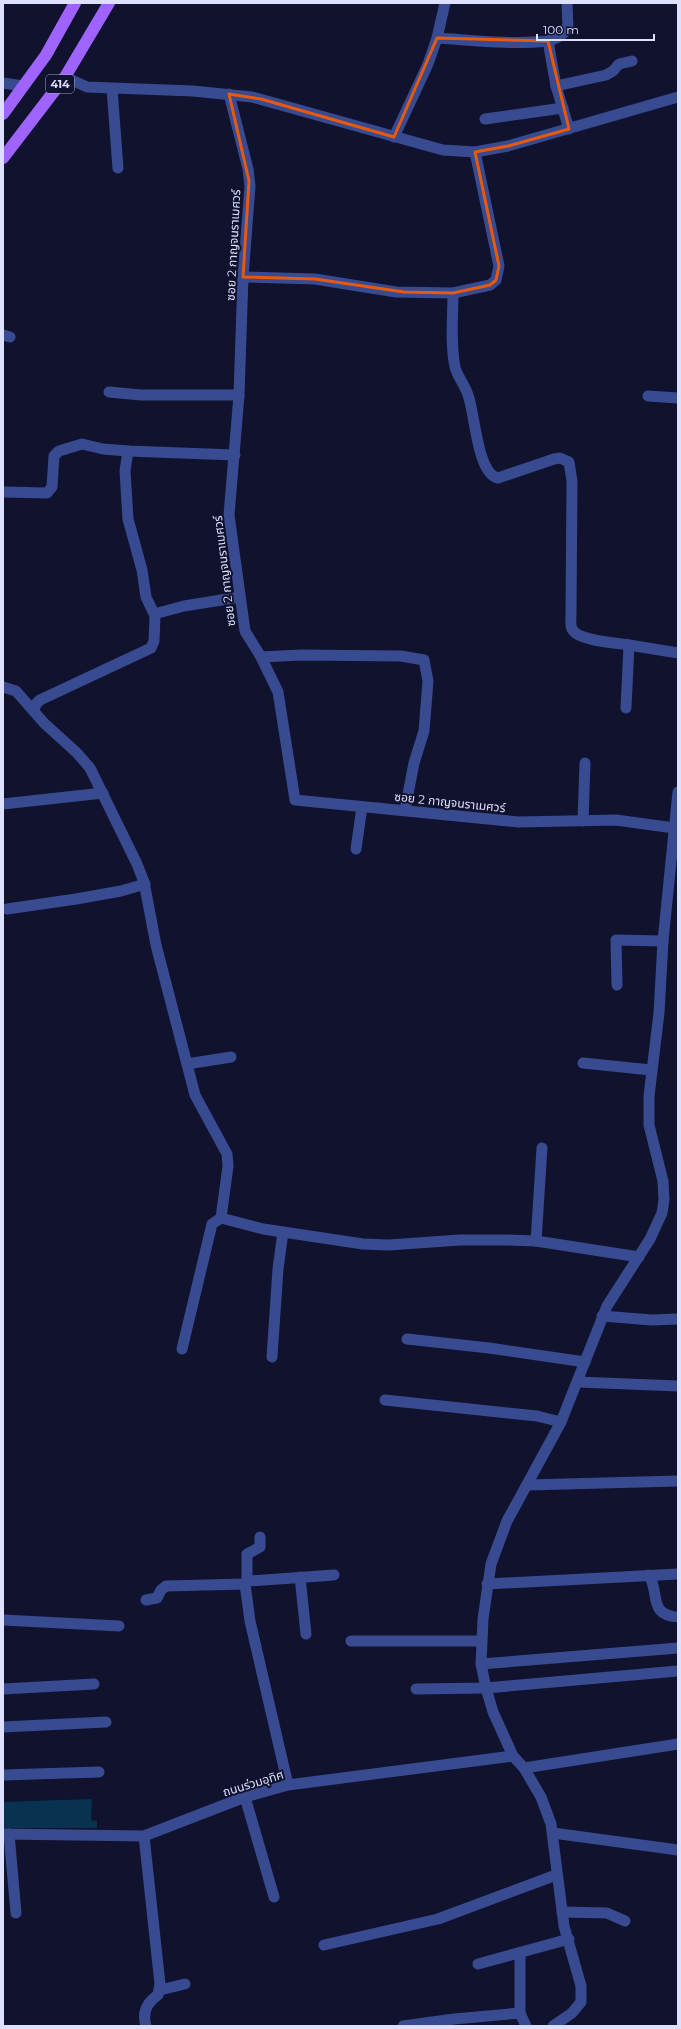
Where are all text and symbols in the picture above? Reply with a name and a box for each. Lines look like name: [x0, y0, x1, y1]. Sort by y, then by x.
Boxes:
scale bar: [537, 16, 654, 42]
text: 100 m: [543, 22, 579, 37]
road number: 414: [46, 75, 74, 93]
street label: ซอย 2 กาญจนราเมศวร์: [223, 188, 243, 301]
street label: ซอย 2 กาญจนราเมศวร์: [210, 514, 238, 627]
street label: ซอย 2 กาญจนราเมศวร์: [394, 789, 507, 815]
street label: ถนนร่วมอุทิศ: [221, 1767, 285, 1799]

